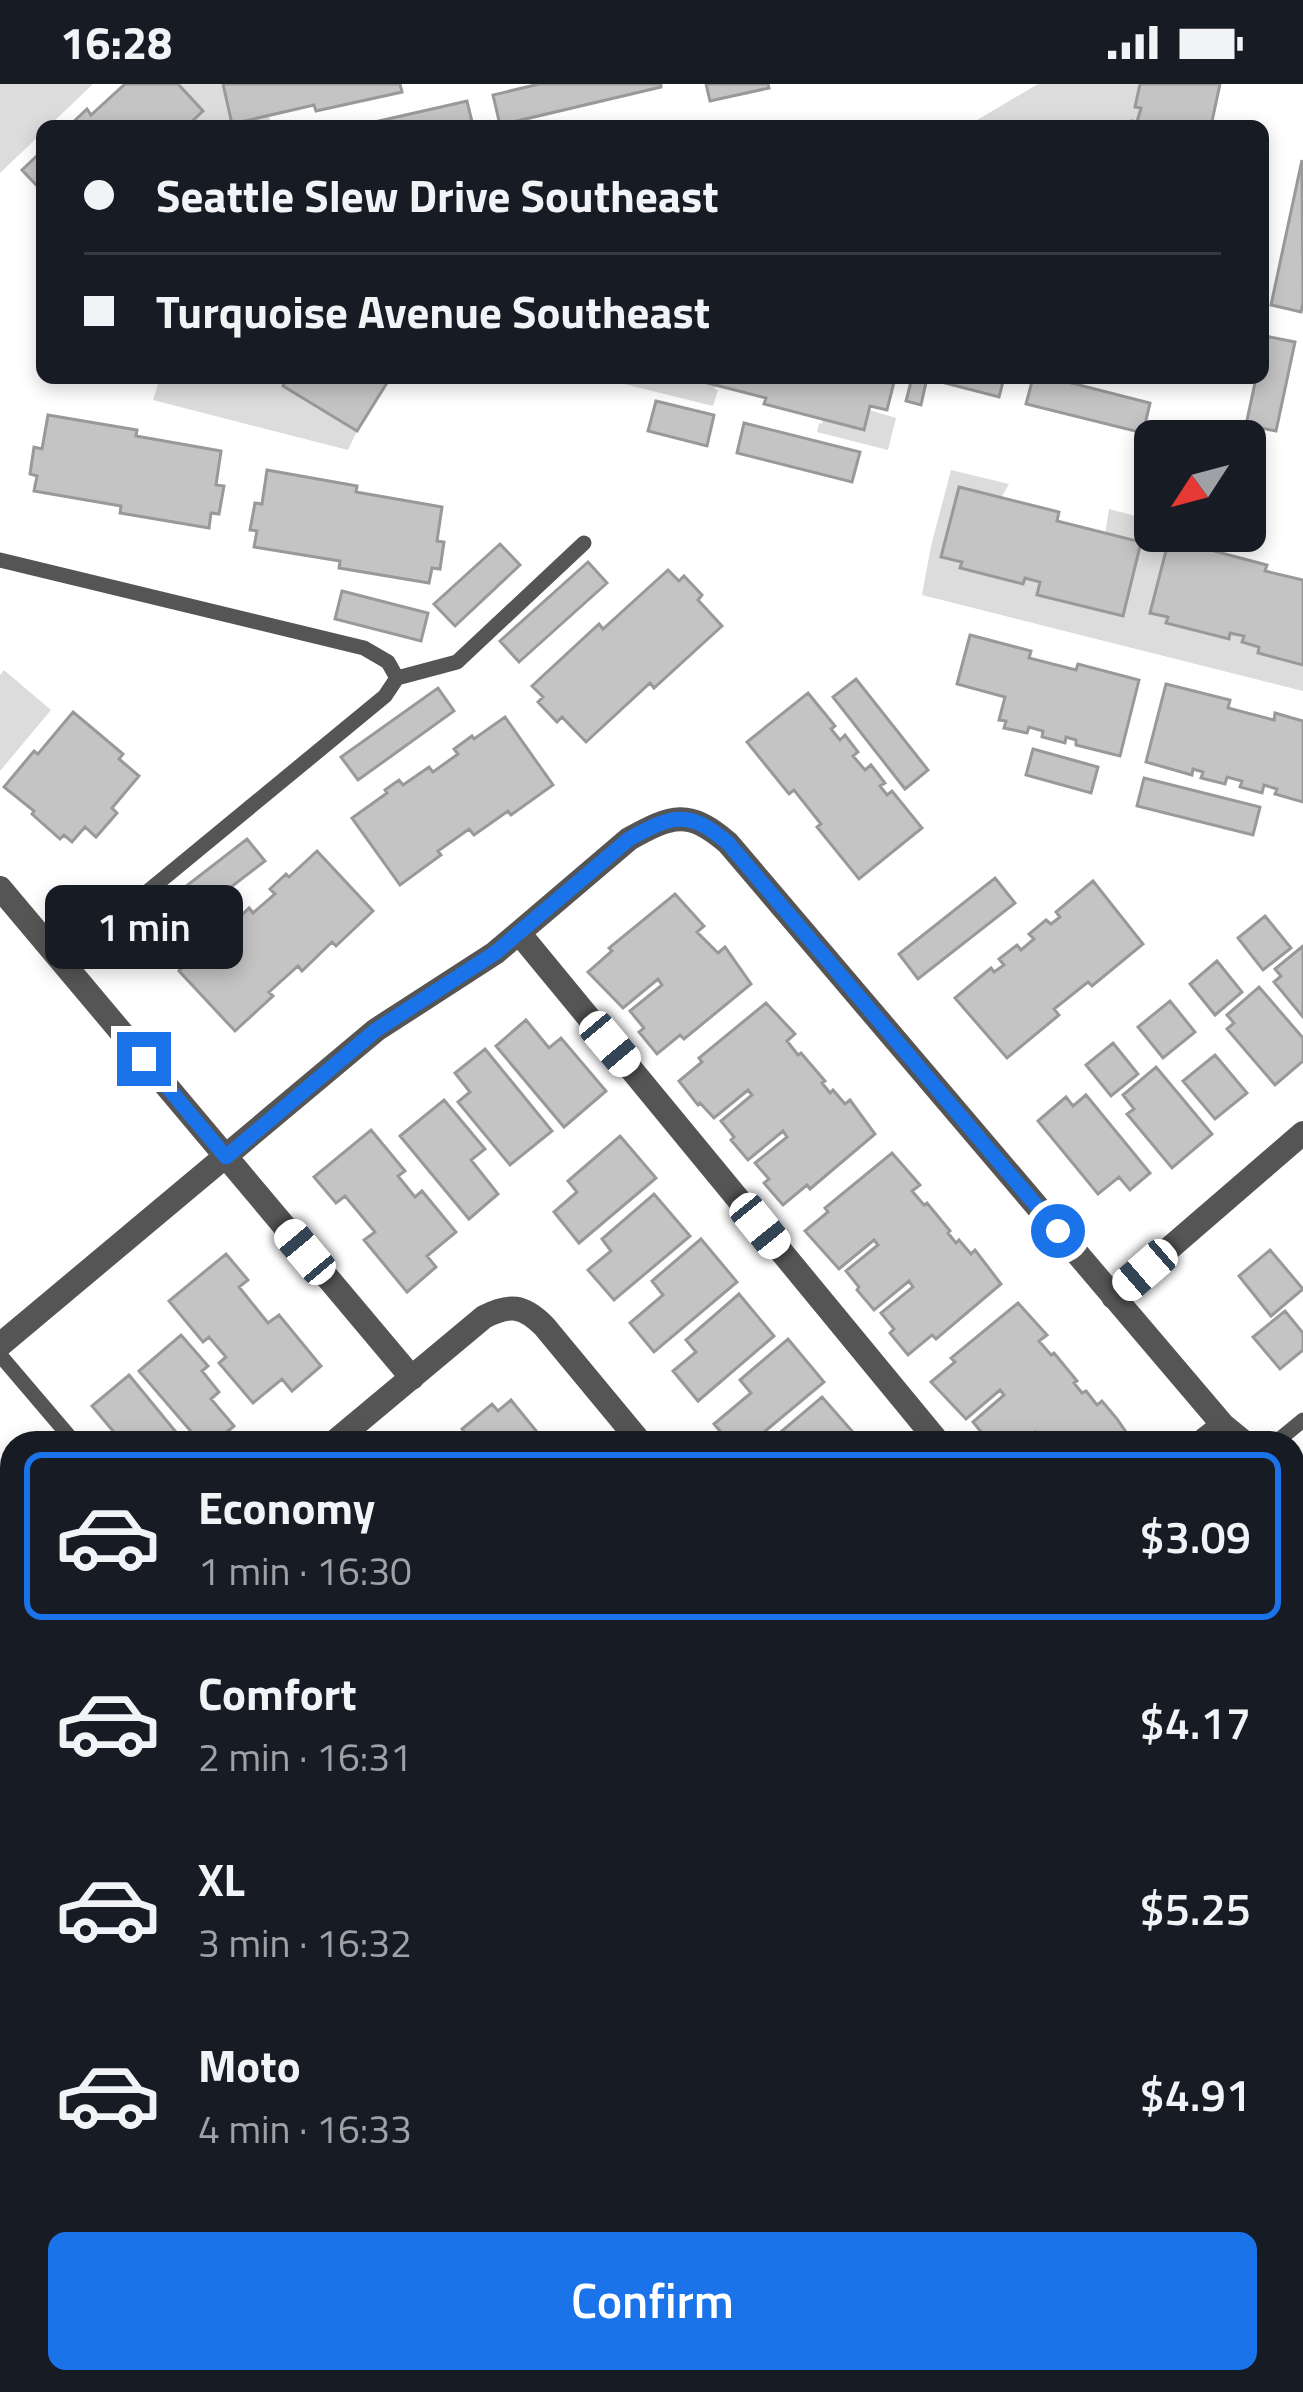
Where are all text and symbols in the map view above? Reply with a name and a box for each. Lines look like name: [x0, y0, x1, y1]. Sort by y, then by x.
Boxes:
text: 16:28: [60, 8, 172, 76]
text: Seattle Slew Drive Southeast: [156, 161, 719, 229]
text: Turquoise Avenue Southeast: [156, 277, 710, 345]
north arrow: [1134, 420, 1266, 552]
map controls: [1134, 420, 1266, 552]
callout: 1 min: [45, 885, 243, 969]
text: 1 min: [97, 897, 191, 956]
car: [573, 1005, 647, 1083]
route end: [117, 1032, 171, 1086]
car: [723, 1187, 797, 1265]
route start: [1031, 1204, 1085, 1258]
car: [268, 1213, 342, 1291]
car: [1106, 1233, 1184, 1307]
text: Economy: [198, 1473, 375, 1541]
icon: car: [54, 1482, 162, 1590]
text: $3.09: [1139, 1502, 1251, 1570]
text: 1 min · 16:30: [198, 1541, 412, 1600]
text: Comfort: [198, 1659, 357, 1727]
icon: car: [54, 1668, 162, 1776]
text: $4.17: [1139, 1688, 1251, 1756]
text: 2 min · 16:31: [198, 1727, 412, 1786]
text: XL: [198, 1845, 245, 1913]
icon: car: [54, 1854, 162, 1962]
text: $5.25: [1139, 1874, 1251, 1942]
text: 3 min · 16:32: [198, 1913, 412, 1972]
text: Moto: [198, 2031, 301, 2099]
icon: car: [54, 2040, 162, 2148]
text: $4.91: [1139, 2060, 1251, 2128]
text: 4 min · 16:33: [198, 2099, 412, 2158]
button: Confirm: [48, 2232, 1257, 2370]

